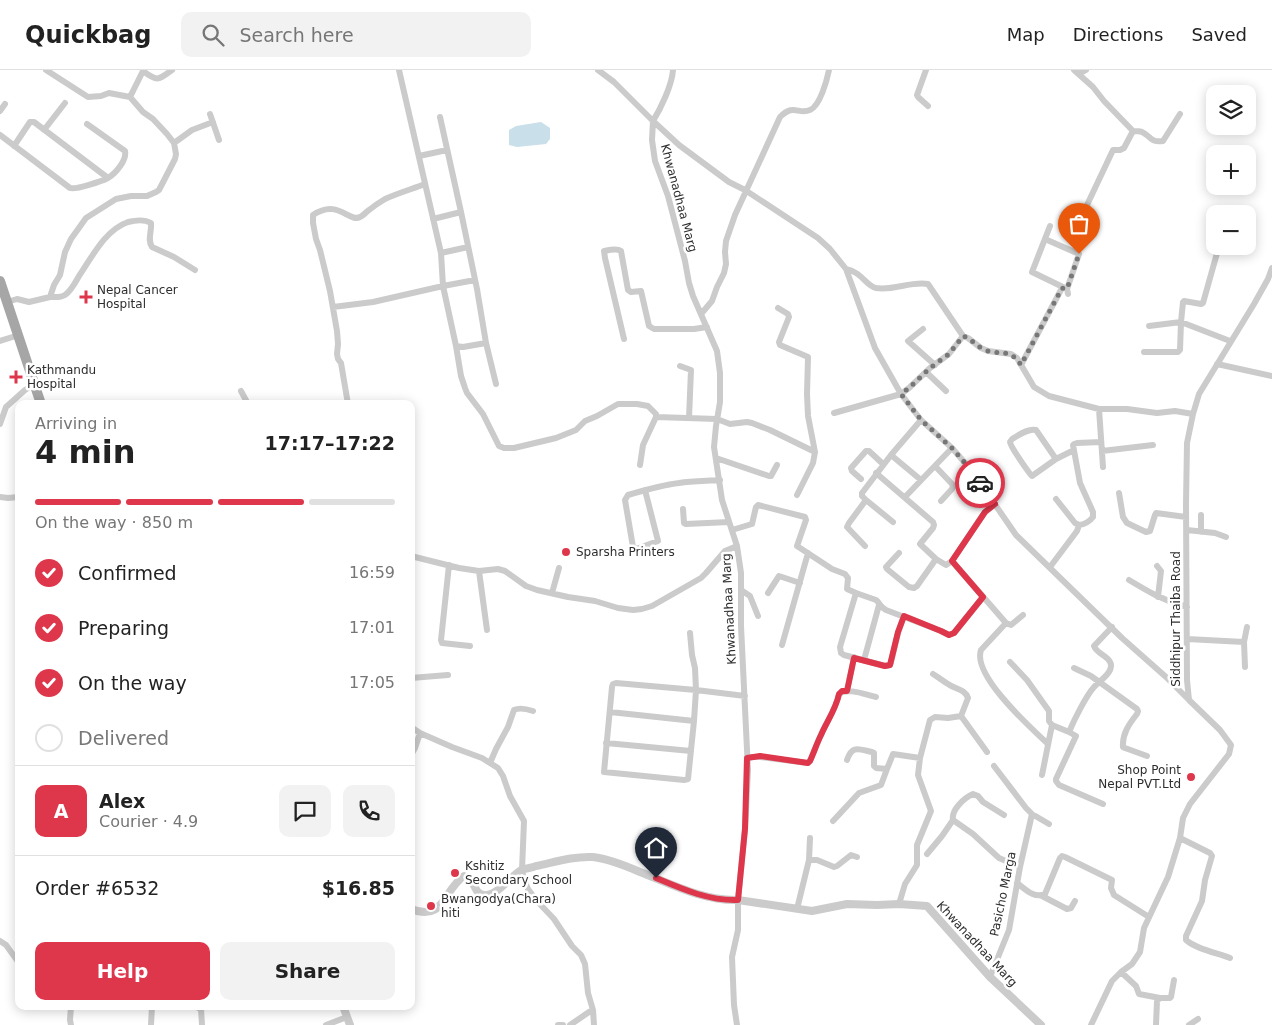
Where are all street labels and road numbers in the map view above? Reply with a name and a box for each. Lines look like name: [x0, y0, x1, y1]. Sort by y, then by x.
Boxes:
street label: Khwanadhaa Marg: [658, 142, 700, 254]
street label: Siddhipur Thaiba Road: [1169, 551, 1183, 687]
street label: Khwanadhaa Marg: [719, 553, 739, 665]
street label: Pasicho Marga: [987, 850, 1019, 938]
street label: Khwanadhaa Marg: [934, 898, 1020, 990]

